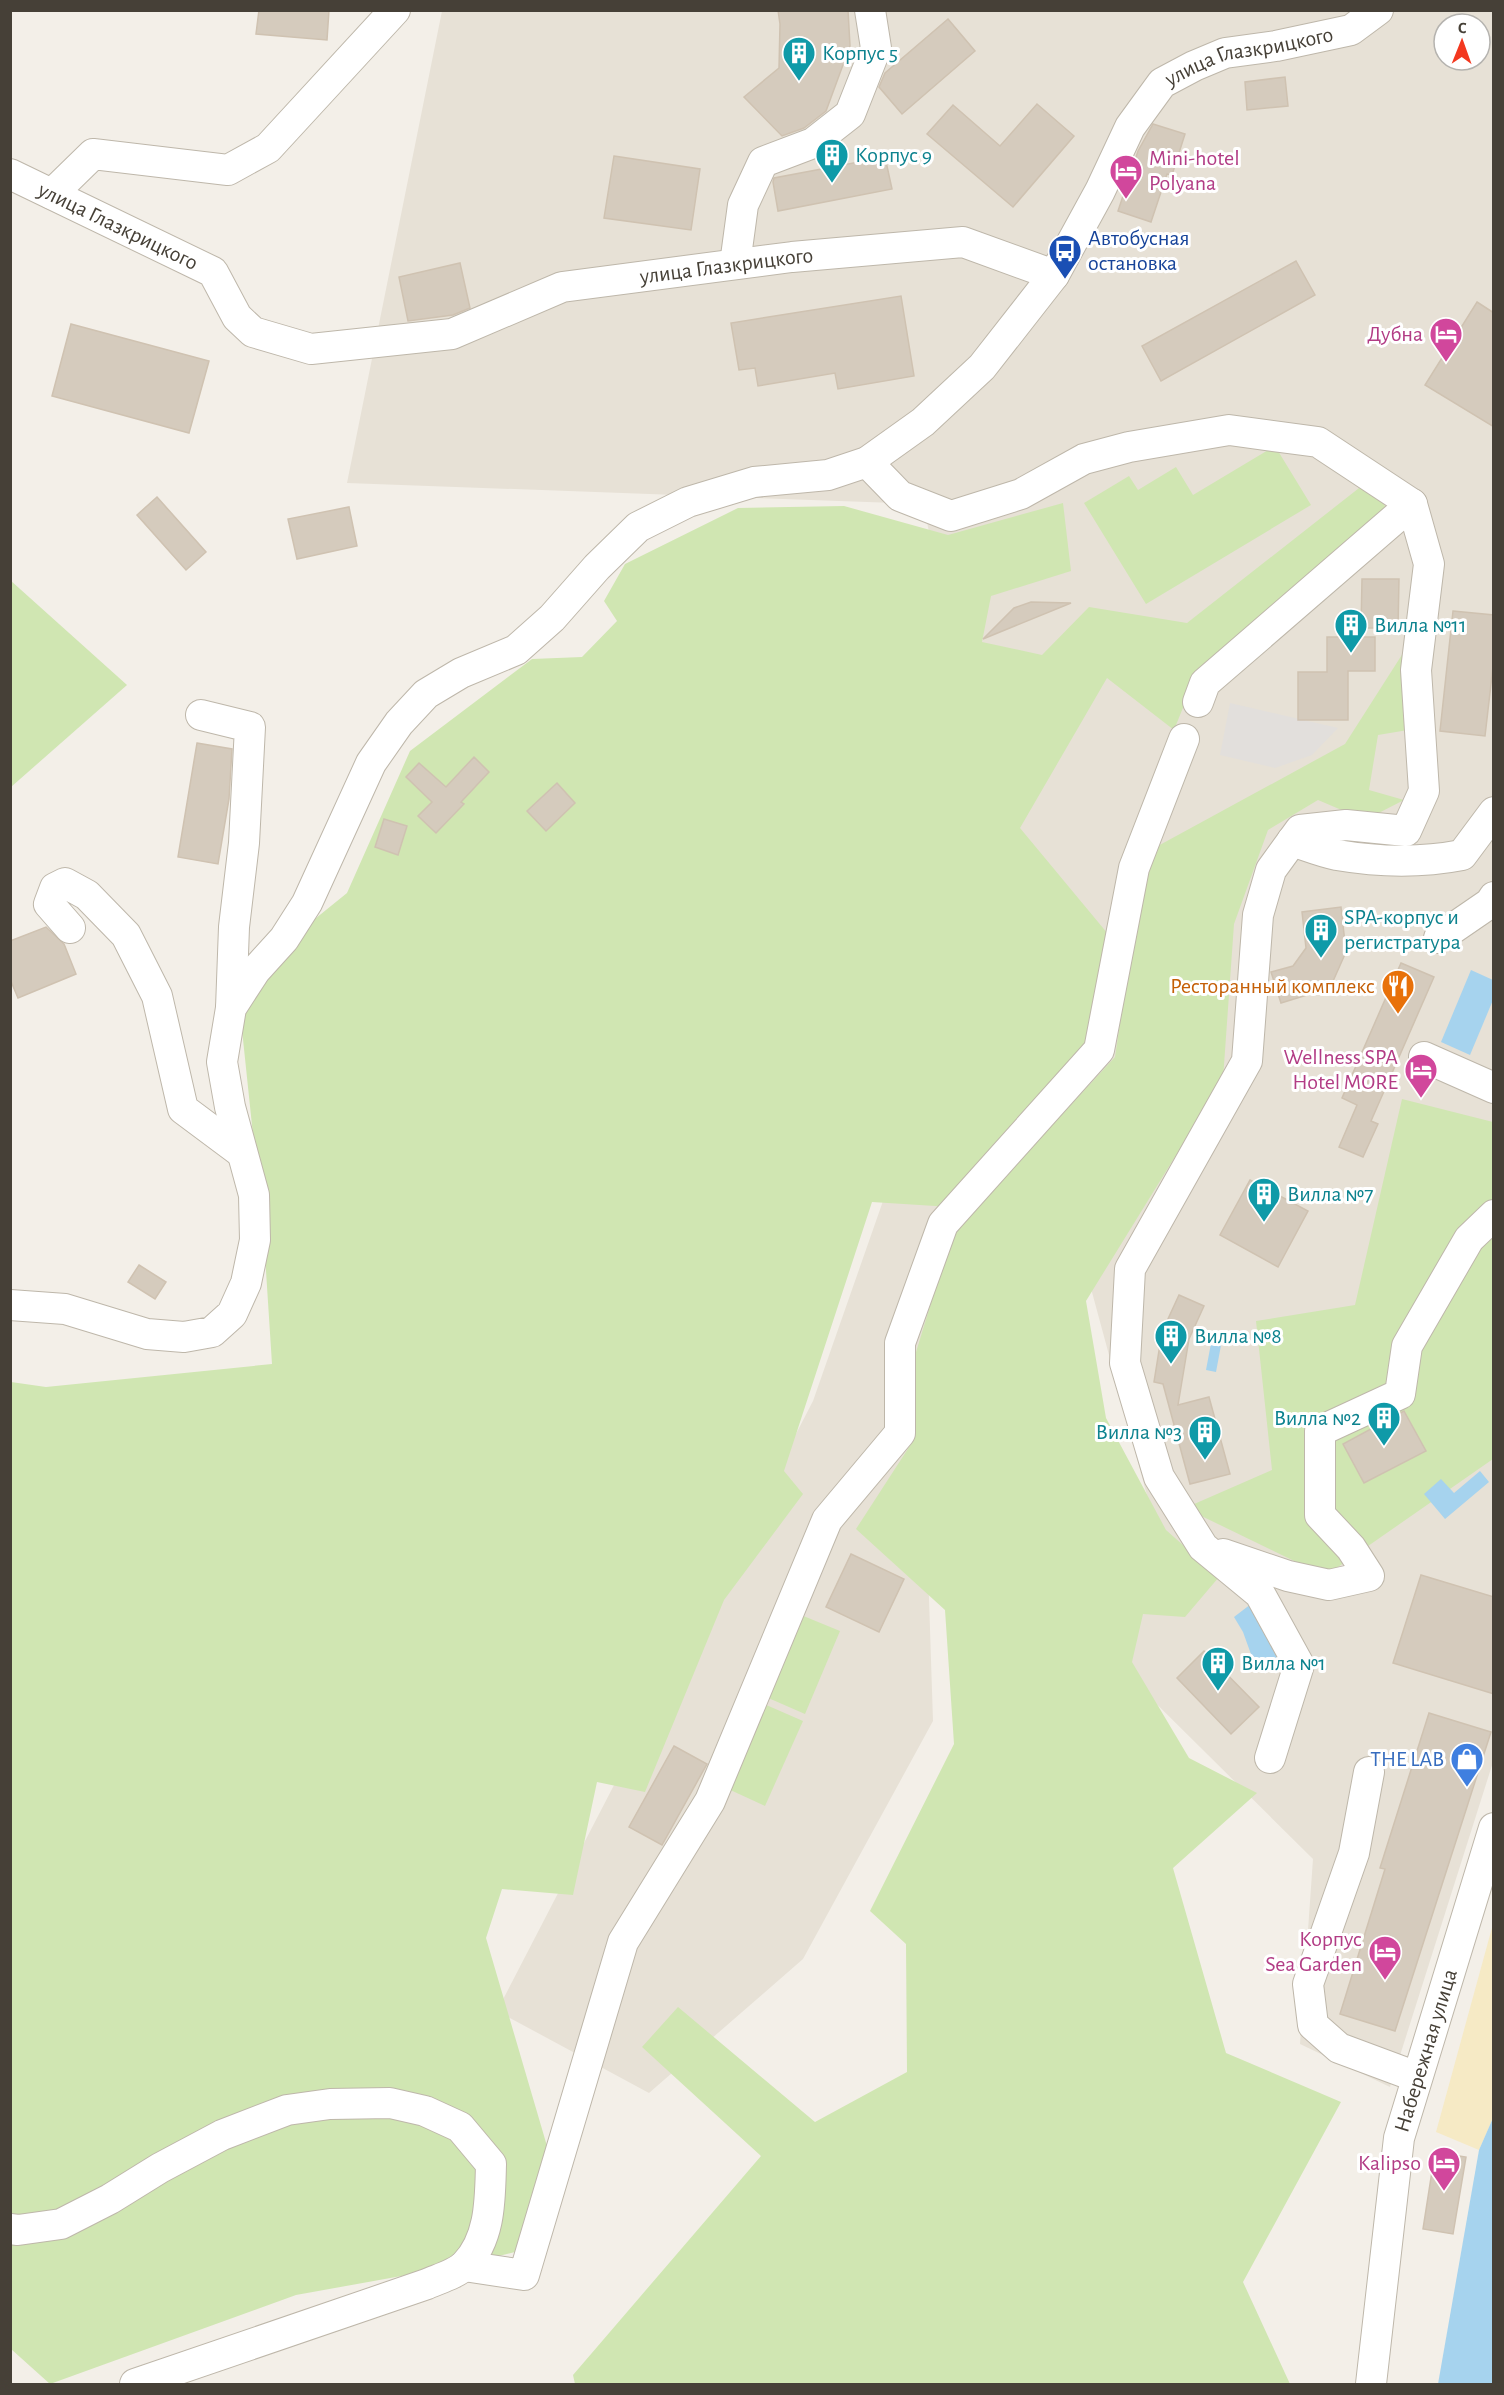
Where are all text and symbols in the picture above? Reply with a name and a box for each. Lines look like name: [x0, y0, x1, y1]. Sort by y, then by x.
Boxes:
north arrow: [1432, 12, 1492, 72]
text: С: [1458, 20, 1467, 36]
street label: улица Глазкрицкого: [1160, 23, 1335, 91]
building icon: Корпус 5: [781, 35, 817, 82]
place label: Корпус 5: [822, 42, 898, 64]
building icon: Корпус 9: [814, 137, 850, 184]
place label: Корпус 9: [855, 144, 932, 166]
place label: Mini-hotel Polyana: [1149, 147, 1240, 194]
hotel icon: Mini-hotel Polyana: [1108, 153, 1144, 200]
street label: улица Глазкрицкого: [34, 178, 201, 274]
place label: Автобусная остановка: [1088, 227, 1190, 274]
bus stop icon: Автобусная остановка: [1047, 233, 1083, 280]
street label: улица Глазкрицкого: [638, 244, 814, 288]
hotel icon: Дубна: [1428, 316, 1464, 363]
place label: Дубна: [1367, 323, 1423, 345]
building icon: Вилла №11: [1333, 607, 1369, 654]
place label: Вилла №11: [1374, 614, 1466, 636]
place label: SPA-корпус и регистратура: [1344, 906, 1461, 953]
building icon: SPA-корпус и регистратура: [1303, 912, 1339, 959]
restaurant icon: Ресторанный комплекс: [1380, 968, 1416, 1015]
place label: Ресторанный комплекс: [1170, 975, 1375, 997]
place label: Wellness SPA Hotel MORE: [1283, 1046, 1398, 1093]
hotel icon: Wellness SPA Hotel MORE: [1403, 1052, 1439, 1099]
building icon: Вилла №7: [1246, 1176, 1282, 1223]
place label: Вилла №7: [1287, 1183, 1374, 1205]
building icon: Вилла №8: [1153, 1318, 1189, 1365]
place label: Вилла №8: [1194, 1325, 1282, 1347]
building icon: Вилла №2: [1366, 1400, 1402, 1447]
place label: Вилла №2: [1274, 1407, 1361, 1429]
building icon: Вилла №3: [1187, 1414, 1223, 1461]
place label: Вилла №3: [1096, 1421, 1182, 1443]
building icon: Вилла №1: [1200, 1645, 1236, 1692]
place label: Вилла №1: [1241, 1652, 1326, 1674]
shop icon: THE LAB: [1449, 1741, 1485, 1788]
place label: THE LAB: [1370, 1748, 1444, 1770]
place label: Корпус Sea Garden: [1265, 1928, 1362, 1975]
hotel icon: Корпус Sea Garden: [1367, 1934, 1403, 1981]
street label: Набережная улица: [1390, 1966, 1461, 2135]
hotel icon: Kalipso: [1426, 2145, 1462, 2192]
place label: Kalipso: [1358, 2152, 1421, 2174]

